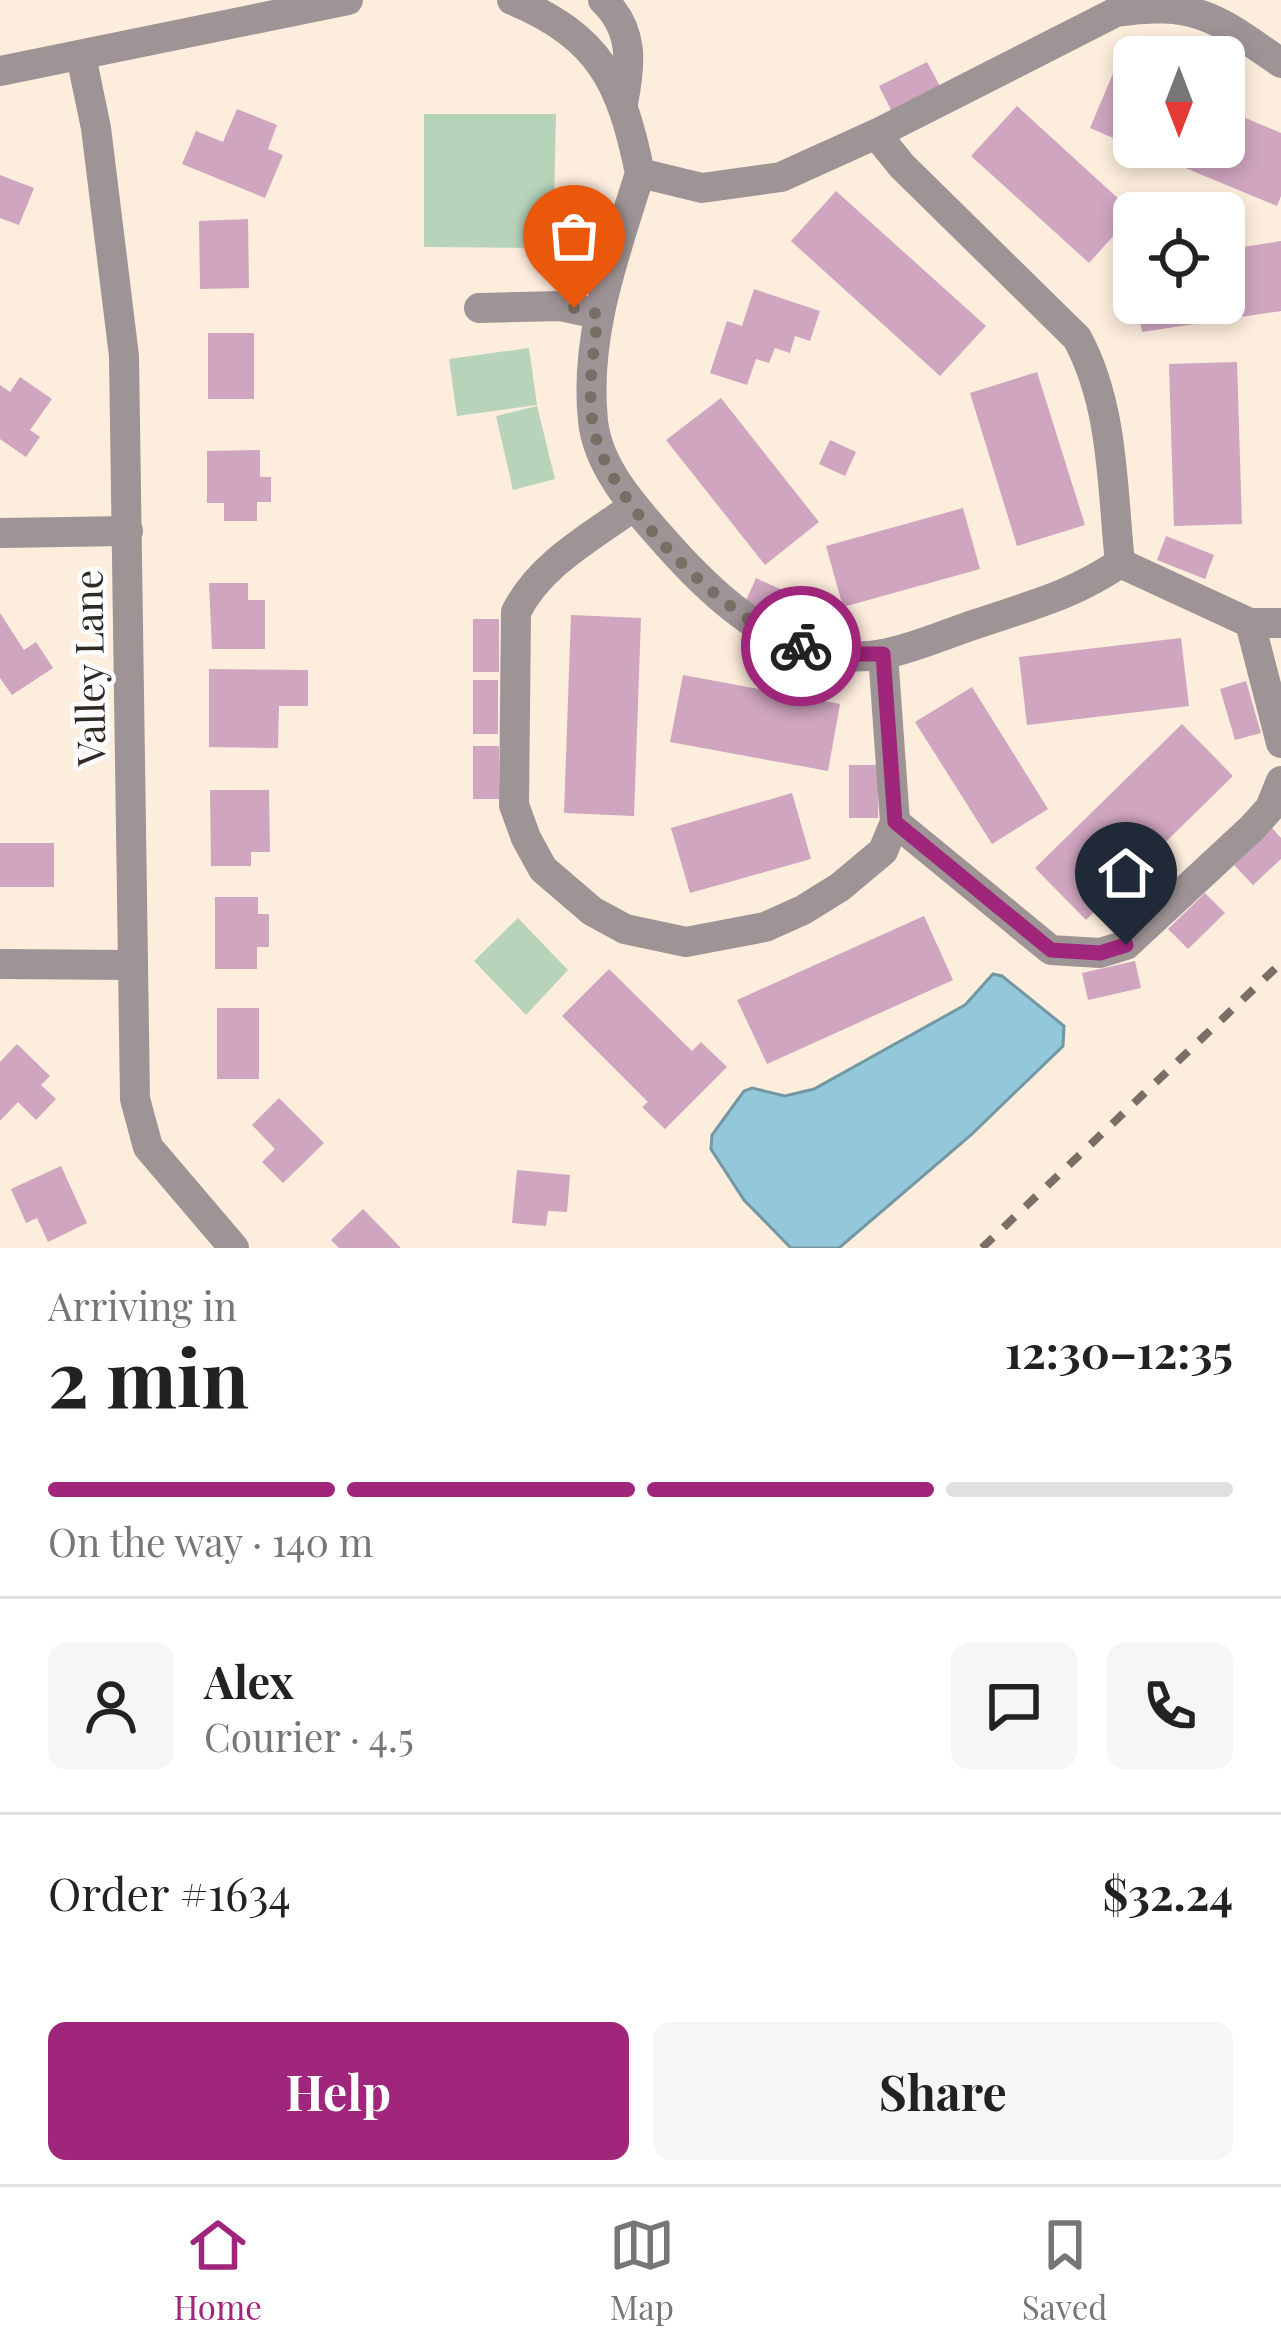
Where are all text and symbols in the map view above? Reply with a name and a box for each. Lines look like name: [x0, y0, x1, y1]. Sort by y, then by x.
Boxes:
north arrow: [1113, 36, 1245, 168]
map controls: [1113, 36, 1245, 324]
pin: [523, 185, 625, 308]
button: locate: [1113, 192, 1245, 324]
icon: bag: [541, 203, 607, 269]
street label: Valley Lane: [60, 569, 116, 768]
courier: [741, 586, 861, 706]
icon: bike: [768, 613, 834, 679]
pin: [1075, 822, 1177, 945]
icon: home: [1093, 840, 1159, 906]
text: Arriving in: [48, 1279, 237, 1331]
text: 12:30–12:35: [1005, 1320, 1233, 1380]
text: 2 min: [48, 1324, 249, 1428]
text: On the way · 140 m: [48, 1515, 373, 1567]
button: person: [48, 1643, 174, 1769]
button: chat: [951, 1643, 1077, 1769]
button: phone: [1107, 1643, 1233, 1769]
text: Alex: [204, 1650, 294, 1710]
text: Courier · 4.5: [204, 1710, 414, 1762]
text: Order #1634: [48, 1862, 291, 1922]
text: $32.24: [1102, 1862, 1233, 1922]
button: Help: [48, 2022, 629, 2160]
button: Share: [653, 2022, 1233, 2160]
tab: Home: [173, 2212, 262, 2328]
tab: Map: [609, 2212, 675, 2328]
tab: Saved: [1022, 2212, 1108, 2328]

